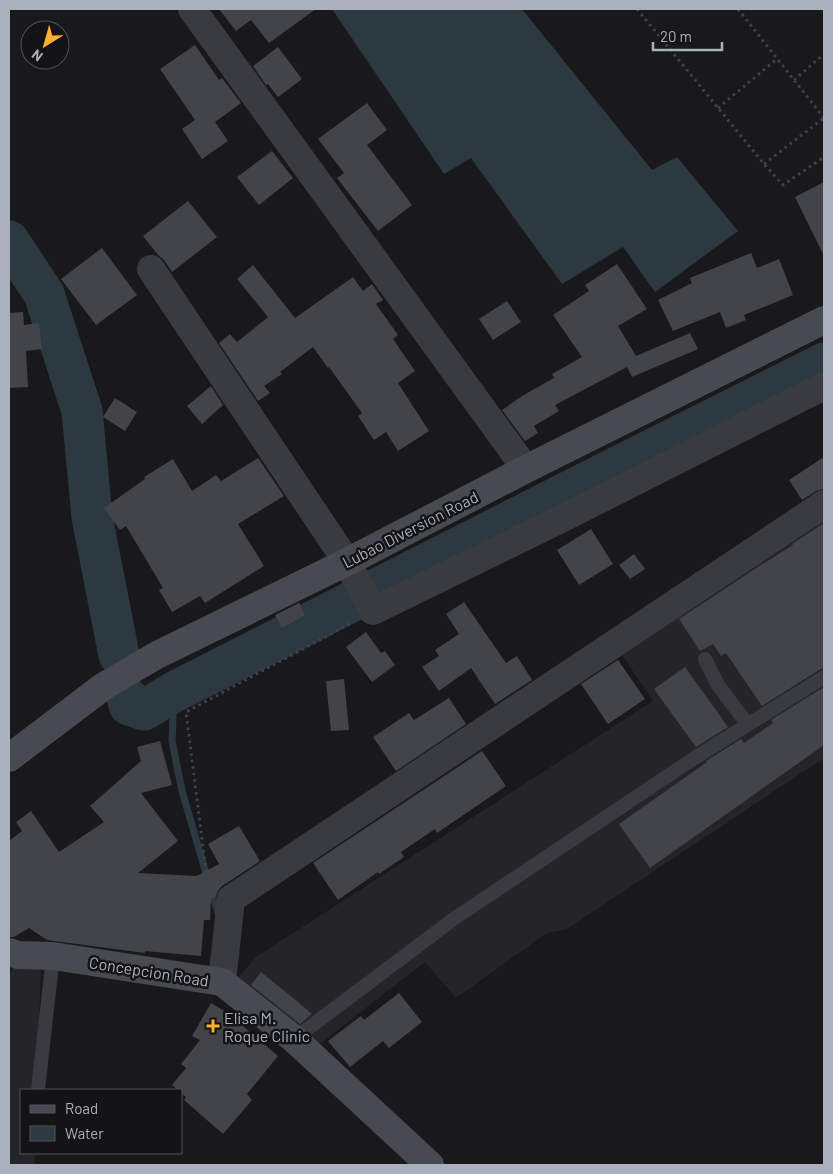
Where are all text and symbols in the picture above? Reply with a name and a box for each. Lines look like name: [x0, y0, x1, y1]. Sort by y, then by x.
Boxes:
north arrow: [20, 20, 70, 70]
scale bar: [653, 20, 722, 52]
text: 20 m: [660, 27, 692, 45]
text: N: [28, 46, 46, 65]
street label: Lubao Diversion Road: [339, 487, 481, 571]
street label: Concepcion Road: [88, 952, 210, 990]
place label: Elisa M. Roque Clinic: [224, 1008, 310, 1045]
marker: Elisa M. Roque Clinic: [206, 1019, 220, 1033]
legend: [20, 1089, 182, 1154]
text: Road: [65, 1099, 98, 1117]
text: Water: [65, 1124, 104, 1142]

